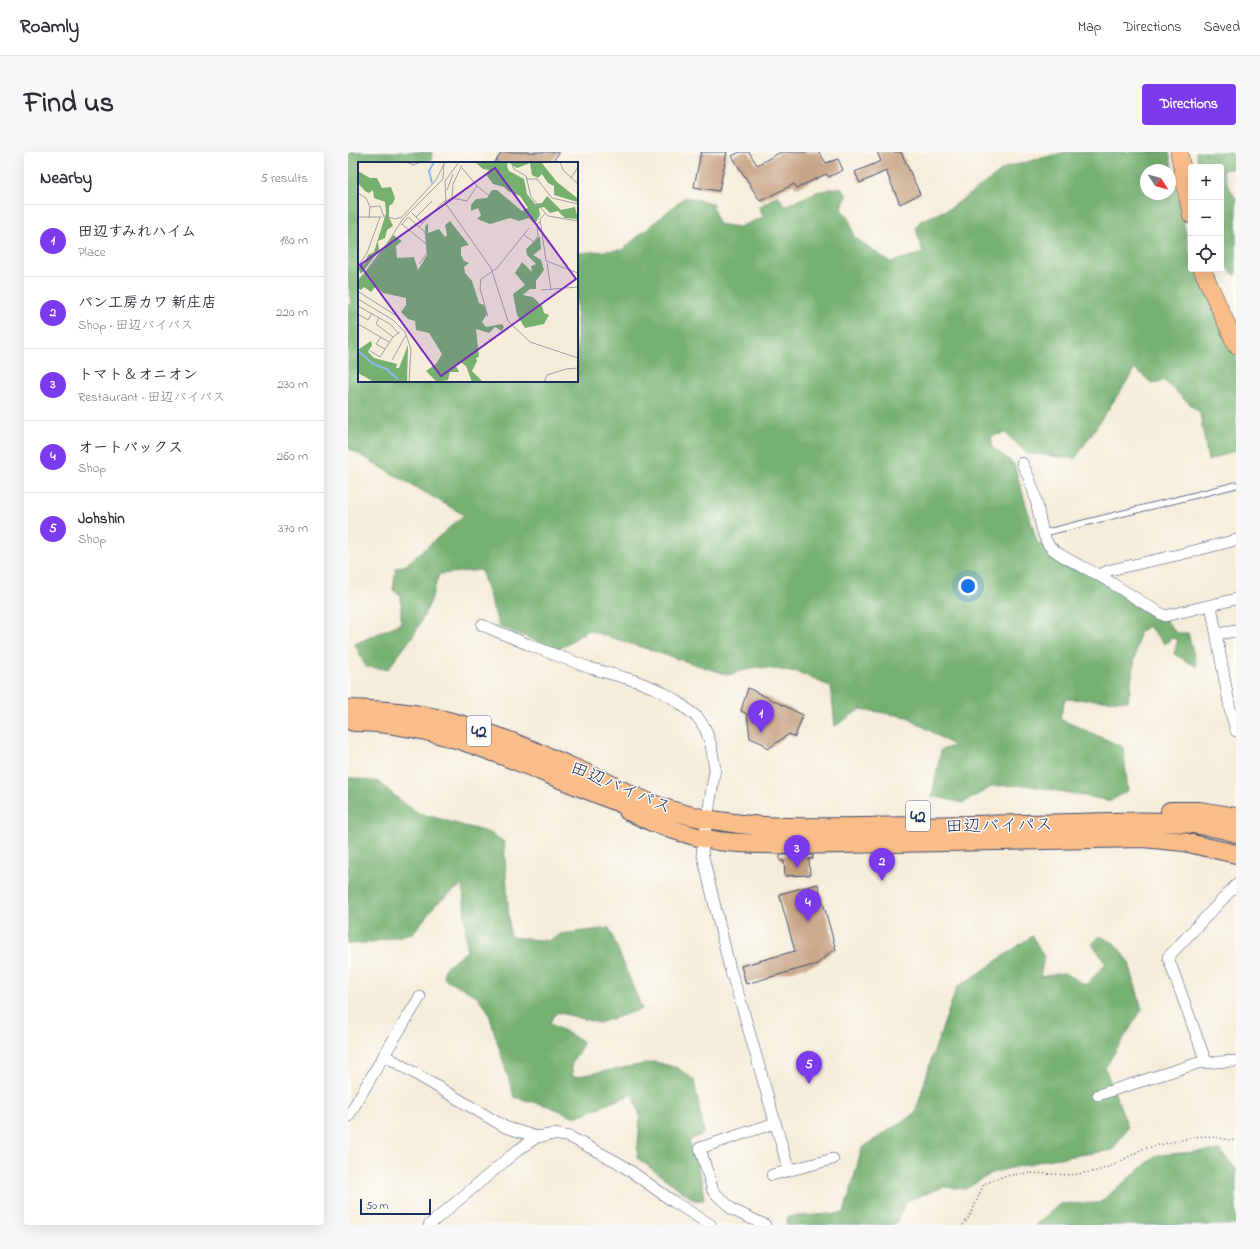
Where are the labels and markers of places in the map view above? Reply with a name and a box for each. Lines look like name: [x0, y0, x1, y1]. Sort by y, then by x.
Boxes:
pin: 1: [748, 700, 774, 733]
pin: 3: [784, 835, 810, 868]
pin: 2: [869, 848, 895, 881]
pin: 4: [795, 889, 821, 922]
pin: 5: [796, 1051, 822, 1084]

